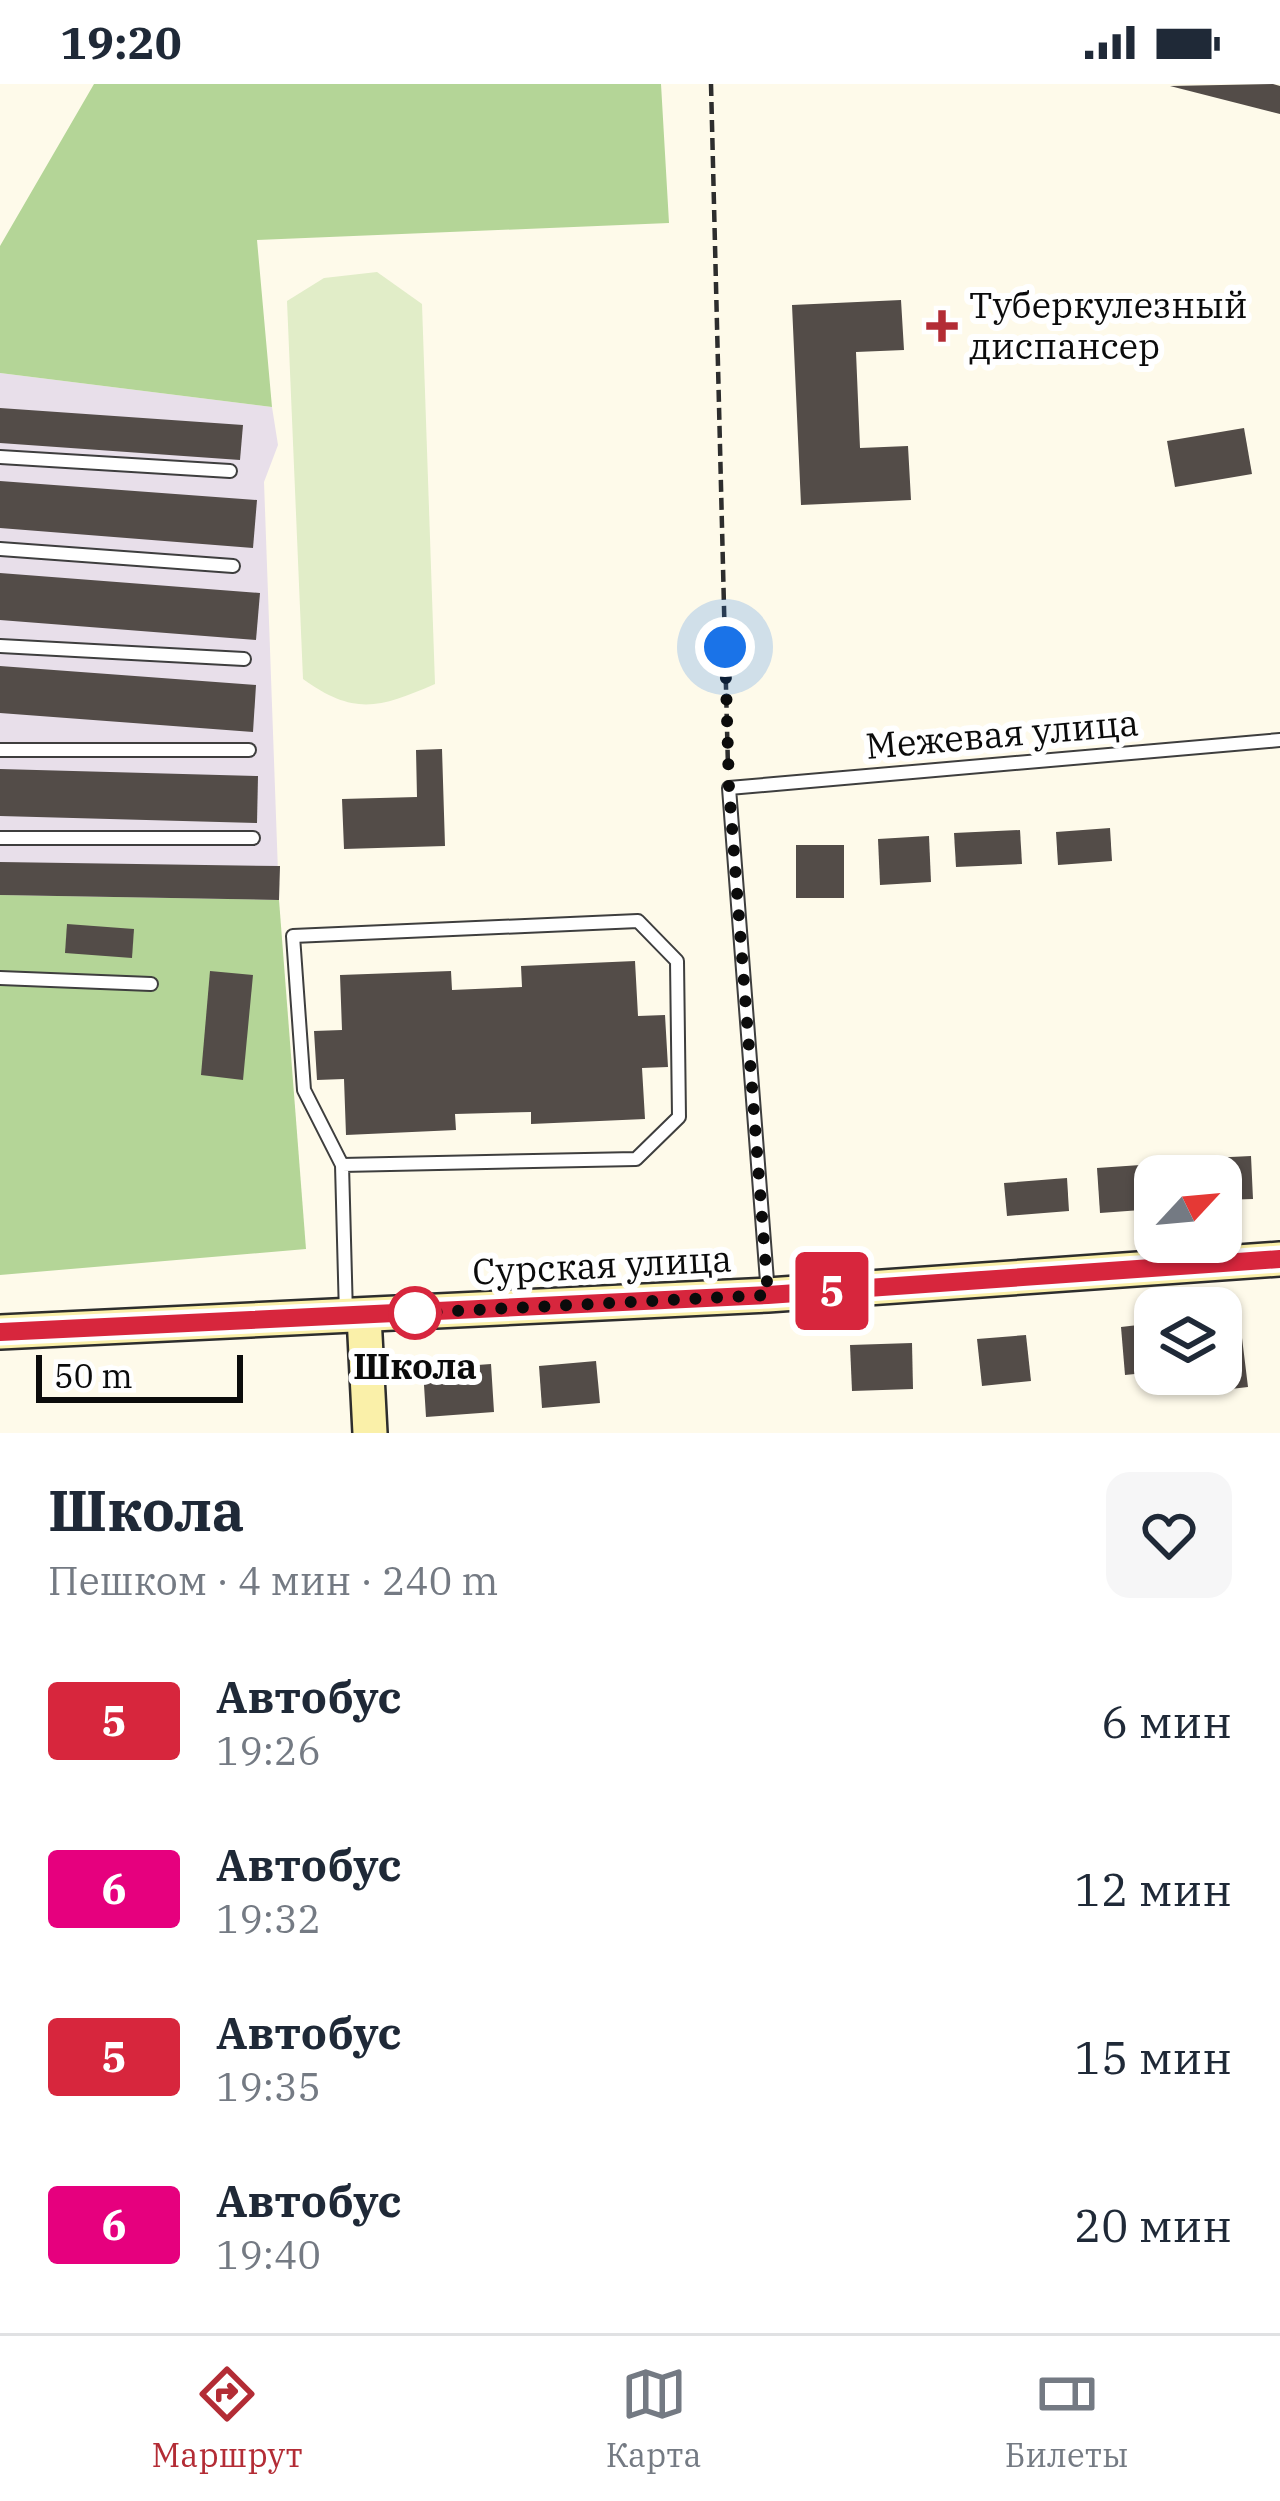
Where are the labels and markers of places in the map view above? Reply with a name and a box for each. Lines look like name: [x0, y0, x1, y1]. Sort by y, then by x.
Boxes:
place label: Туберкулезный диспансер: [969, 281, 1248, 369]
marker: Туберкулезный диспансер: [926, 310, 958, 342]
marker: Школа: [390, 1288, 440, 1338]
place label: Школа: [353, 1342, 477, 1389]

